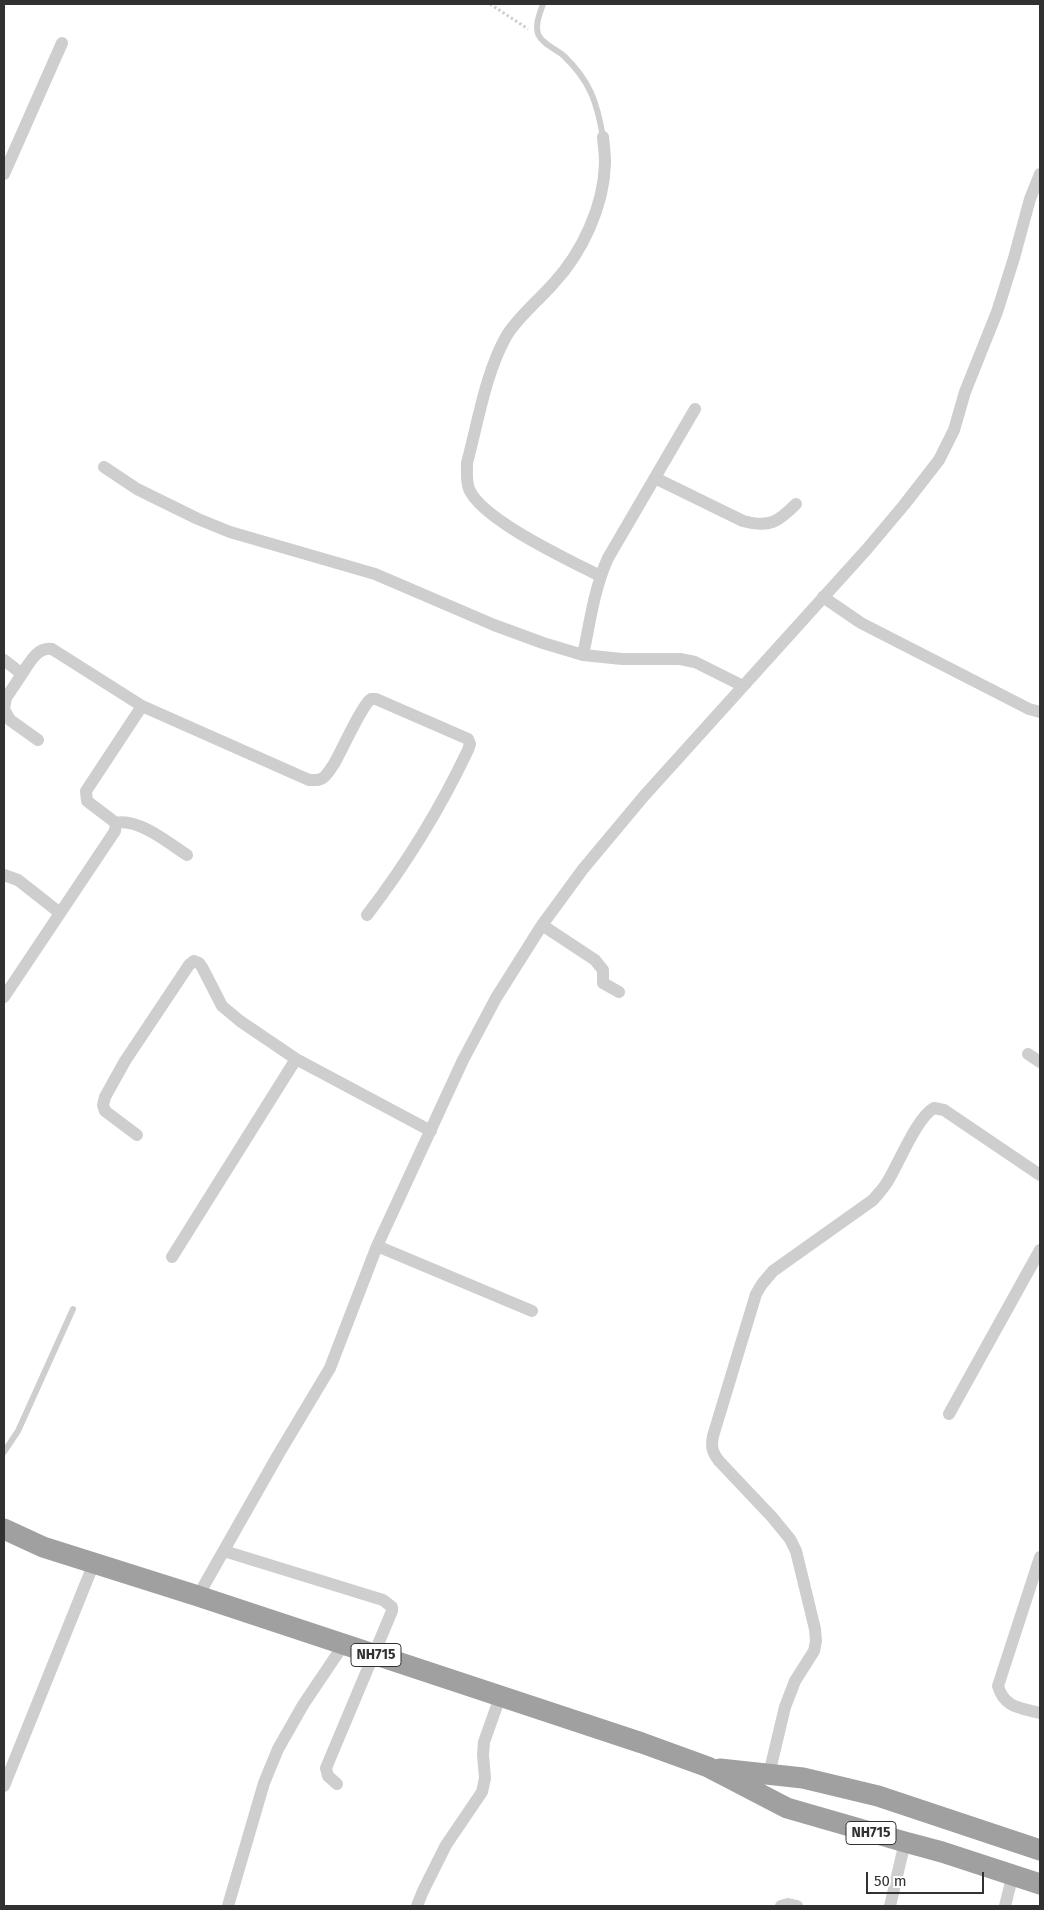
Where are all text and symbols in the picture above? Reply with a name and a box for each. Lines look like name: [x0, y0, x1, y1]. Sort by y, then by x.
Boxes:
road number: NH715: [351, 1644, 401, 1666]
road number: NH715: [846, 1822, 896, 1845]
scale bar: [869, 1862, 986, 1894]
text: 50 m: [874, 1872, 907, 1890]

